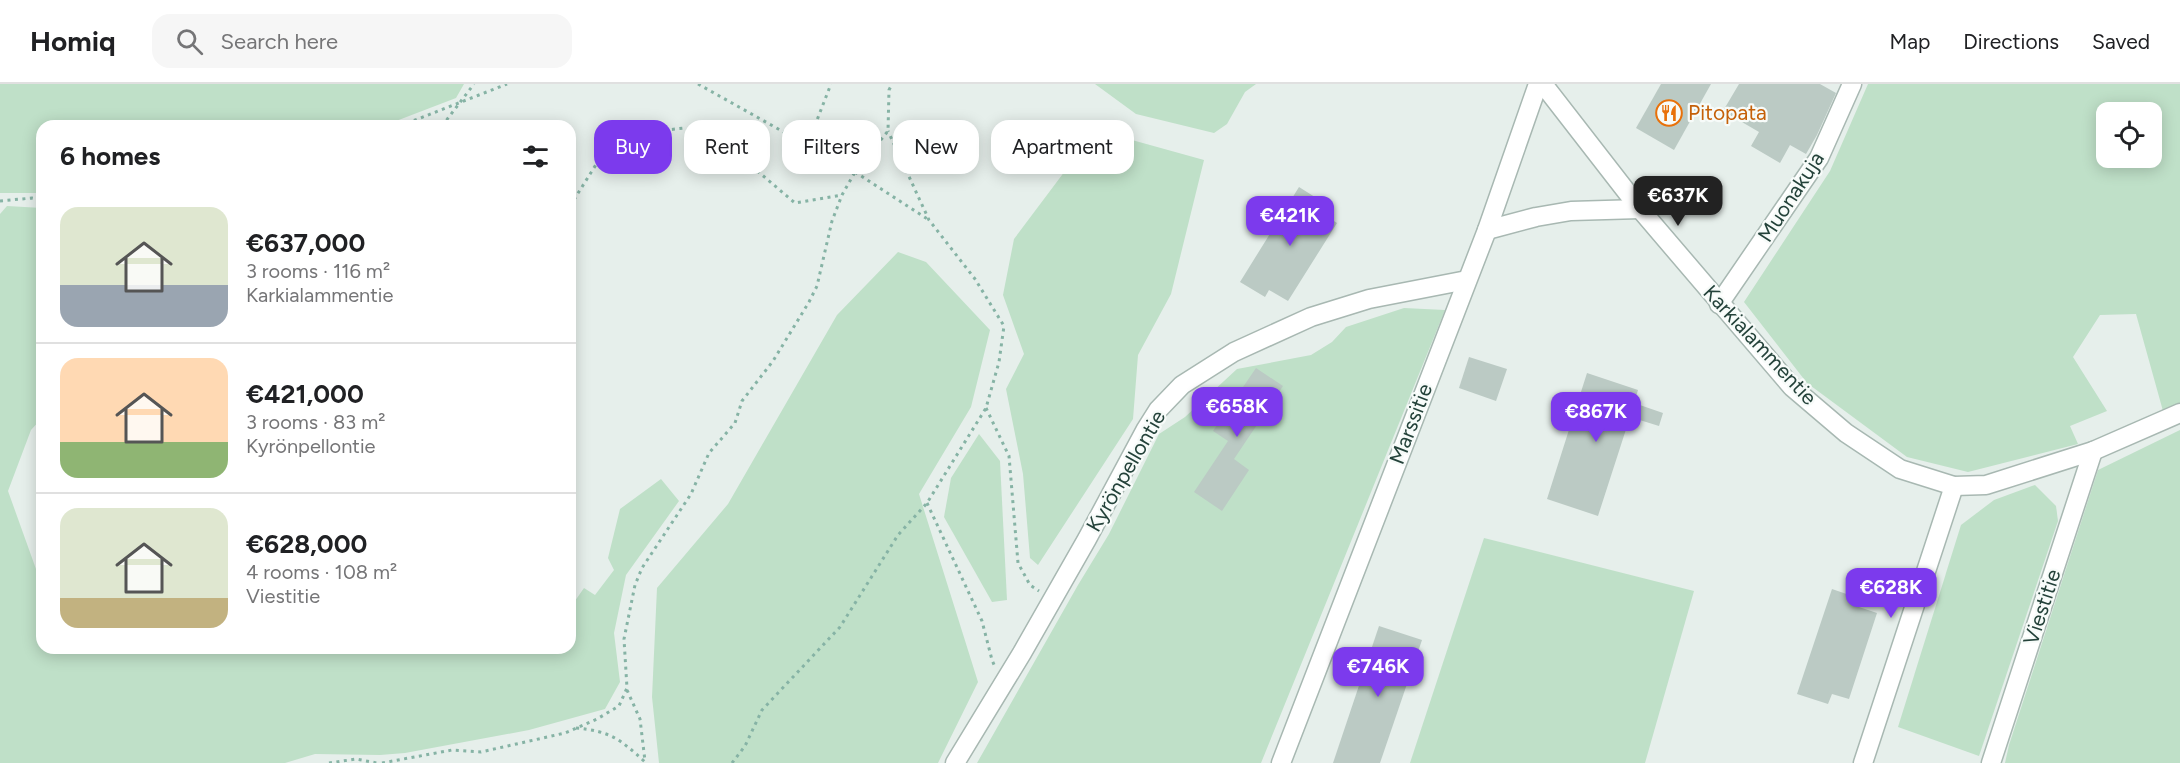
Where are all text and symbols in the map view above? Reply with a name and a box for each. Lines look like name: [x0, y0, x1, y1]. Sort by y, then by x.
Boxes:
search box: [152, 14, 572, 68]
text: Homiq: [30, 24, 116, 58]
icon: search: [173, 25, 206, 58]
text: Search here: [221, 28, 338, 55]
text: Map: [1889, 29, 1930, 54]
text: Directions: [1963, 29, 2059, 54]
text: Saved: [2092, 29, 2150, 54]
restaurant icon: Pitopata: [1654, 98, 1684, 128]
place label: Pitopata: [1688, 100, 1767, 125]
map controls: [2096, 102, 2162, 168]
button: locate: [2096, 102, 2162, 168]
chip: Buy: [594, 120, 672, 174]
chip: Rent: [684, 120, 770, 174]
chip: Filters: [782, 120, 881, 174]
chip: New: [893, 120, 979, 174]
chip: Apartment: [991, 120, 1134, 174]
text: 6 homes: [60, 140, 160, 172]
icon: filters: [519, 140, 552, 173]
street label: Muonakuja: [1752, 147, 1829, 246]
pin: €637K: [1636, 176, 1720, 227]
text: €637K: [1647, 183, 1709, 207]
pin: €421K: [1248, 196, 1332, 247]
text: €421K: [1260, 203, 1320, 227]
text: €637,000: [246, 227, 365, 259]
icon: home: [108, 231, 180, 303]
text: 3 rooms · 116 m²: [246, 259, 390, 283]
street label: Karkialammentie: [1698, 280, 1822, 410]
text: Karkialammentie: [246, 283, 393, 307]
text: €421,000: [246, 378, 364, 410]
street label: Marssitie: [1384, 380, 1437, 468]
icon: home: [108, 382, 180, 454]
pin: €658K: [1195, 387, 1279, 438]
pin: €867K: [1554, 392, 1638, 443]
text: €658K: [1206, 394, 1268, 418]
text: €867K: [1565, 399, 1627, 423]
street label: Kyrönpellontie: [1081, 406, 1170, 536]
text: 3 rooms · 83 m²: [246, 410, 385, 434]
text: Kyrönpellontie: [246, 434, 376, 458]
text: €628,000: [246, 528, 367, 560]
icon: home: [108, 532, 180, 604]
text: 4 rooms · 108 m²: [246, 560, 397, 584]
street label: Viestitie: [2018, 566, 2065, 648]
pin: €628K: [1849, 568, 1933, 619]
text: €628K: [1860, 575, 1922, 599]
text: Viestitie: [246, 584, 320, 608]
pin: €746K: [1336, 647, 1420, 698]
text: €746K: [1347, 654, 1409, 678]

